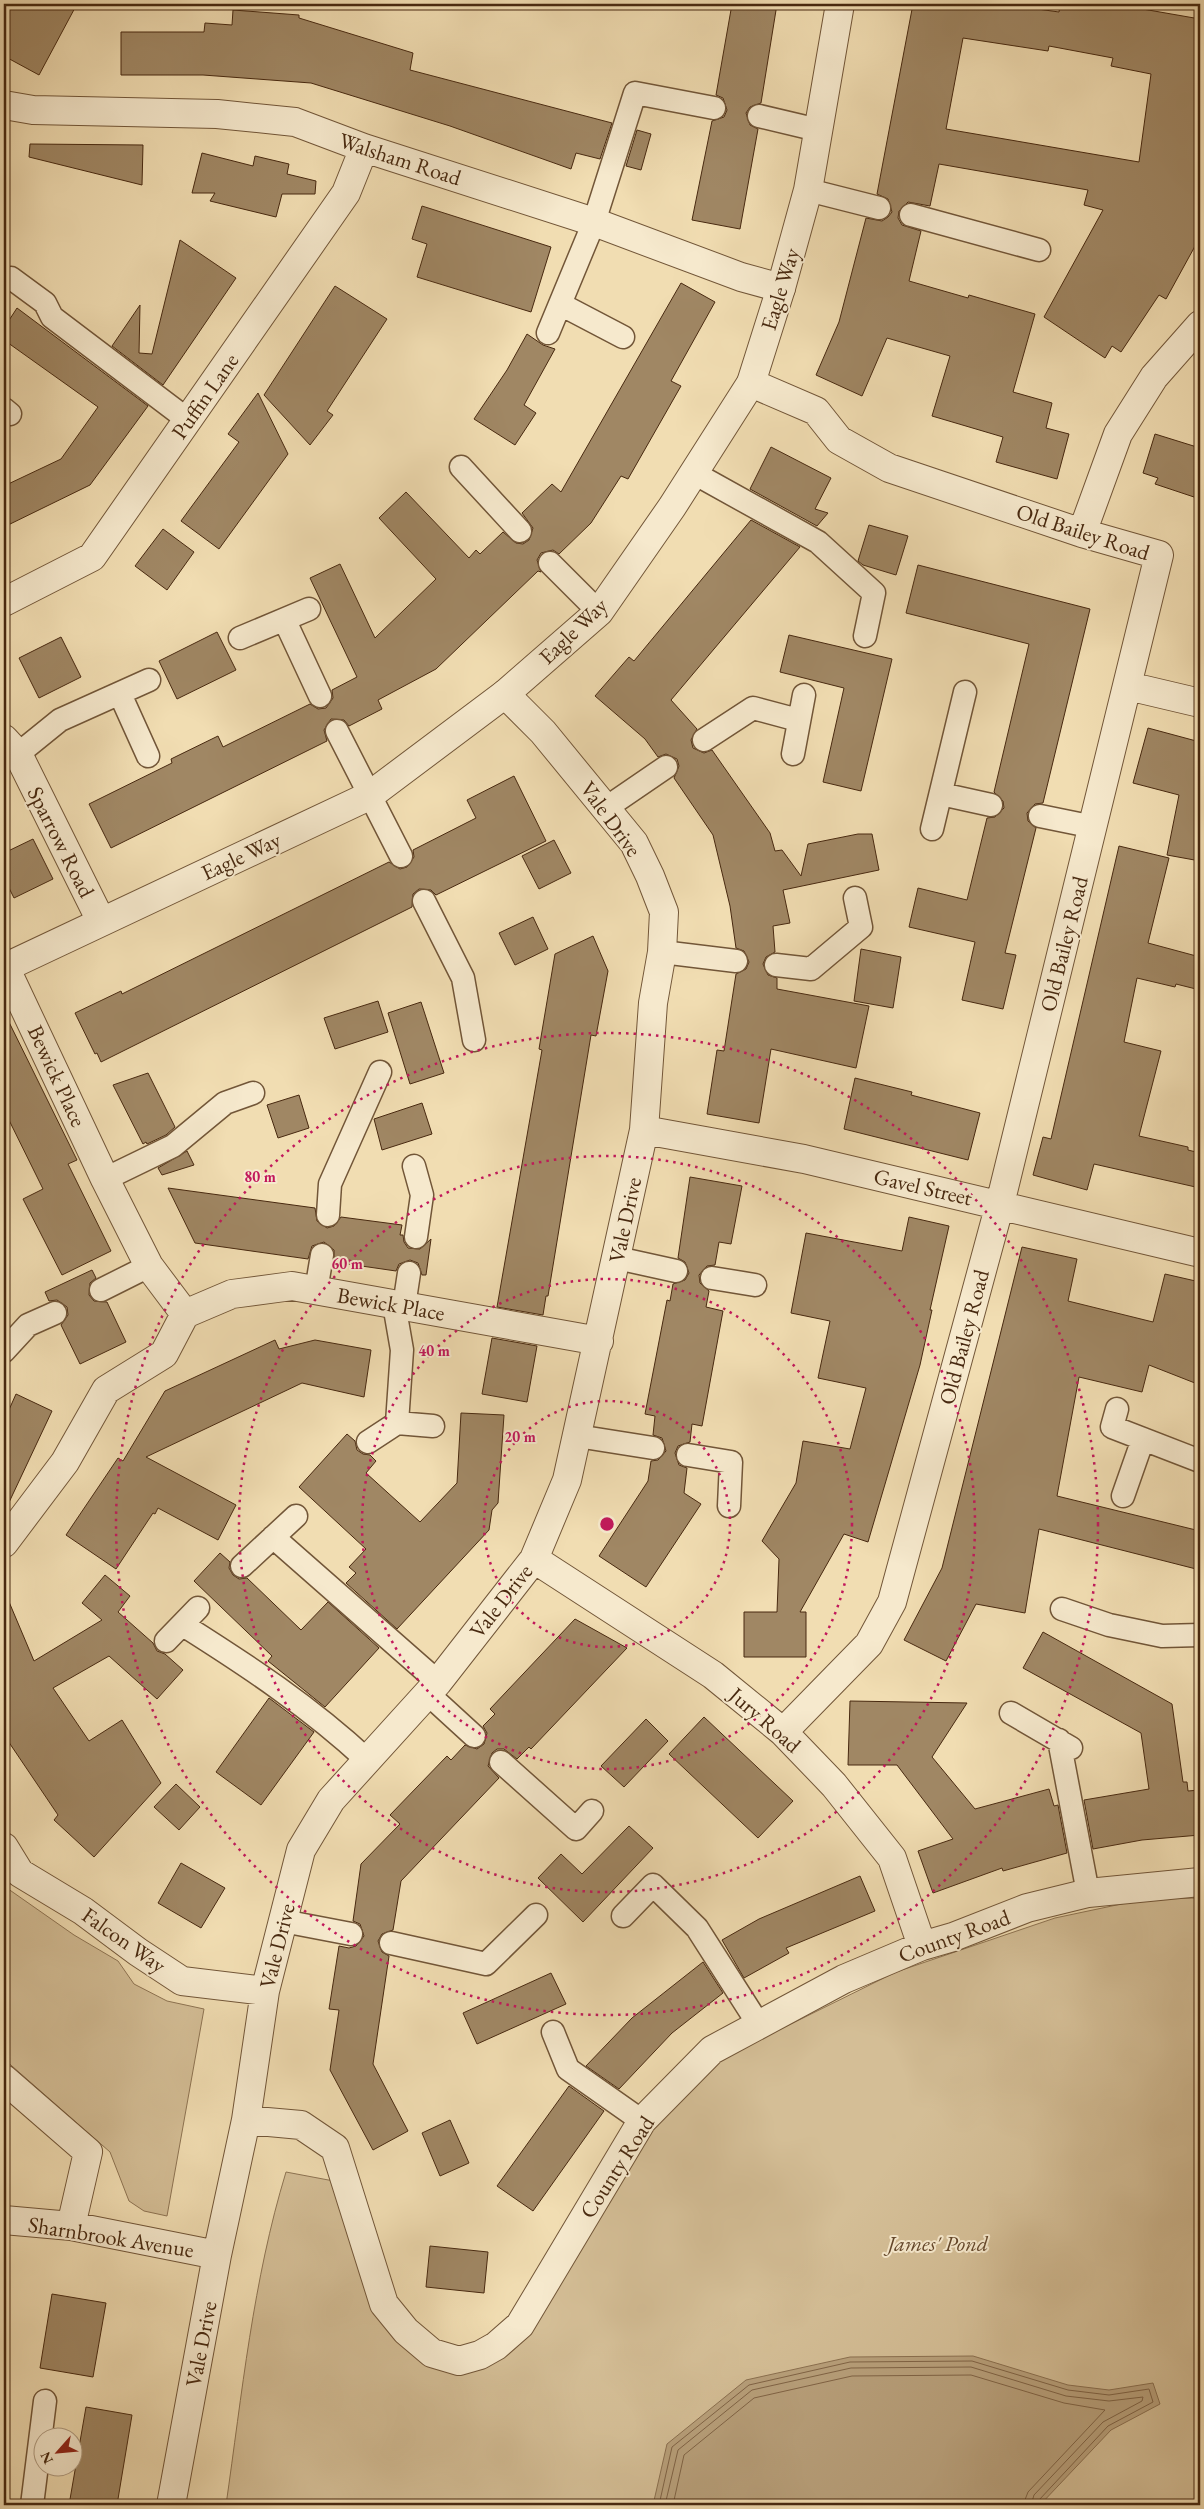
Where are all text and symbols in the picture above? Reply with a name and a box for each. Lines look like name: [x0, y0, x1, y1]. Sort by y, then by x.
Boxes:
street label: Walsham Road: [335, 126, 466, 193]
street label: Eagle Way: [754, 244, 806, 334]
street label: Puffin Lane: [165, 347, 245, 445]
street label: Old Bailey Road: [1013, 497, 1154, 567]
street label: Eagle Way: [532, 591, 614, 671]
street label: Vale Drive: [574, 775, 648, 863]
street label: Sparrow Road: [21, 782, 102, 903]
street label: Eagle Way: [197, 825, 286, 887]
street label: Old Bailey Road: [1033, 872, 1095, 1015]
street label: Bewick Place: [21, 1021, 93, 1132]
street label: Gavel Street: [871, 1162, 975, 1212]
text: 80 m: [244, 1167, 276, 1186]
street label: Vale Drive: [602, 1174, 648, 1265]
text: 60 m: [331, 1254, 363, 1273]
street label: Old Bailey Road: [932, 1265, 996, 1408]
street label: Bewick Place: [335, 1280, 448, 1328]
text: 40 m: [418, 1341, 450, 1360]
text: 20 m: [504, 1427, 536, 1446]
centre of rings: [598, 1515, 616, 1533]
street label: Vale Drive: [463, 1558, 539, 1644]
street label: Jury Road: [721, 1679, 808, 1760]
street label: Vale Drive: [252, 1900, 302, 1992]
street label: Falcon Way: [76, 1901, 172, 1980]
street label: County Road: [894, 1902, 1015, 1970]
street label: County Road: [573, 2109, 661, 2224]
street label: Sharnbrook Avenue: [26, 2210, 196, 2264]
park label: James' Pond: [883, 2229, 989, 2258]
street label: Vale Drive: [179, 2298, 224, 2389]
north arrow: [32, 2426, 82, 2476]
text: N: [36, 2448, 57, 2467]

